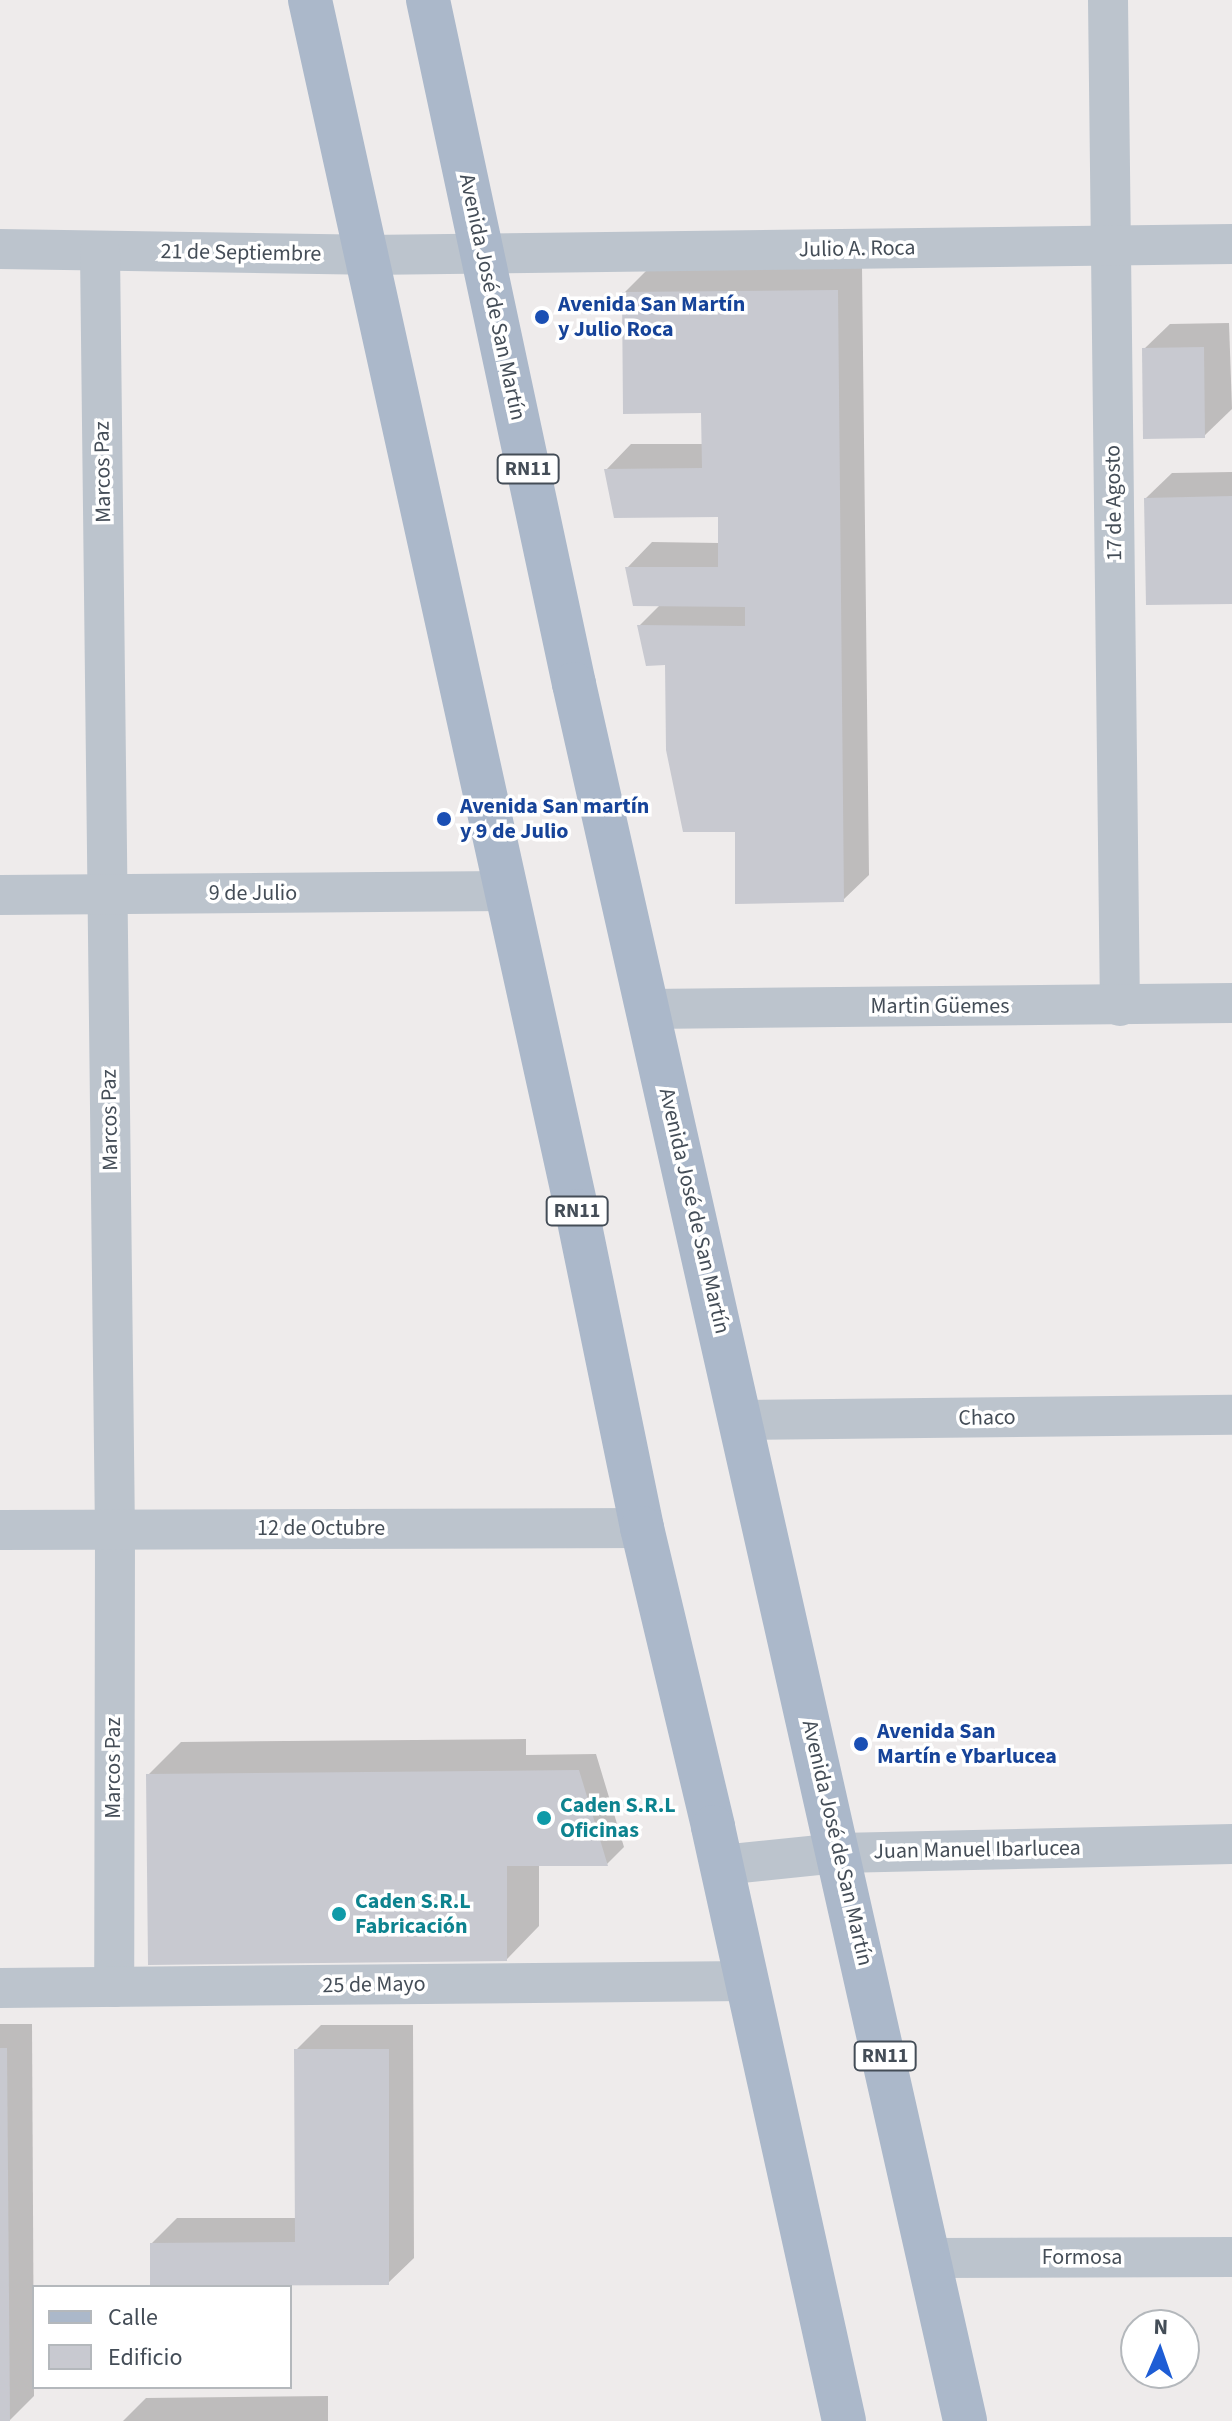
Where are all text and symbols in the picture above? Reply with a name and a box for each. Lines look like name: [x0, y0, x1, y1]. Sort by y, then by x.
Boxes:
street label: Avenida José de San Martín: [453, 171, 531, 423]
street label: Julio A. Roca: [798, 235, 916, 263]
street label: 21 de Septiembre: [160, 238, 322, 268]
place label: Avenida San Martín y Julio Roca: [558, 291, 745, 342]
marker: Avenida San Martín y Julio Roca: [533, 308, 551, 326]
street label: Marcos Paz: [89, 421, 117, 523]
street label: 17 de Agosto: [1100, 445, 1128, 561]
road number: RN11: [496, 453, 560, 485]
place label: Avenida San martín y 9 de Julio: [460, 793, 649, 844]
marker: Avenida San martín y 9 de Julio: [435, 810, 453, 828]
street label: 9 de Julio: [209, 881, 297, 907]
street label: Martin Güemes: [871, 994, 1009, 1020]
street label: Marcos Paz: [96, 1069, 124, 1171]
street label: Avenida José de San Martín: [653, 1086, 735, 1336]
road number: RN11: [545, 1195, 609, 1227]
street label: Chaco: [958, 1404, 1016, 1432]
street label: 12 de Octubre: [257, 1516, 385, 1542]
street label: Marcos Paz: [101, 1717, 127, 1819]
street label: Avenida José de San Martín: [796, 1718, 878, 1968]
place label: Avenida San Martín e Ybarlucea: [877, 1718, 1057, 1770]
marker: Avenida San Martín e Ybarlucea: [852, 1735, 870, 1753]
place label: Caden S.R.L Oficinas: [560, 1792, 676, 1844]
marker: Caden S.R.L Oficinas: [535, 1809, 553, 1827]
street label: Juan Manuel Ibarlucea: [873, 1835, 1081, 1865]
place label: Caden S.R.L Fabricación: [355, 1888, 471, 1940]
marker: Caden S.R.L Fabricación: [330, 1905, 348, 1923]
street label: 25 de Mayo: [322, 1971, 426, 1999]
road number: RN11: [853, 2040, 917, 2072]
street label: Formosa: [1042, 2245, 1122, 2271]
legend: [32, 2285, 292, 2389]
text: Calle: [108, 2300, 158, 2335]
north arrow: [1120, 2309, 1200, 2389]
text: N: [1153, 2311, 1169, 2343]
text: Edificio: [108, 2340, 182, 2375]

